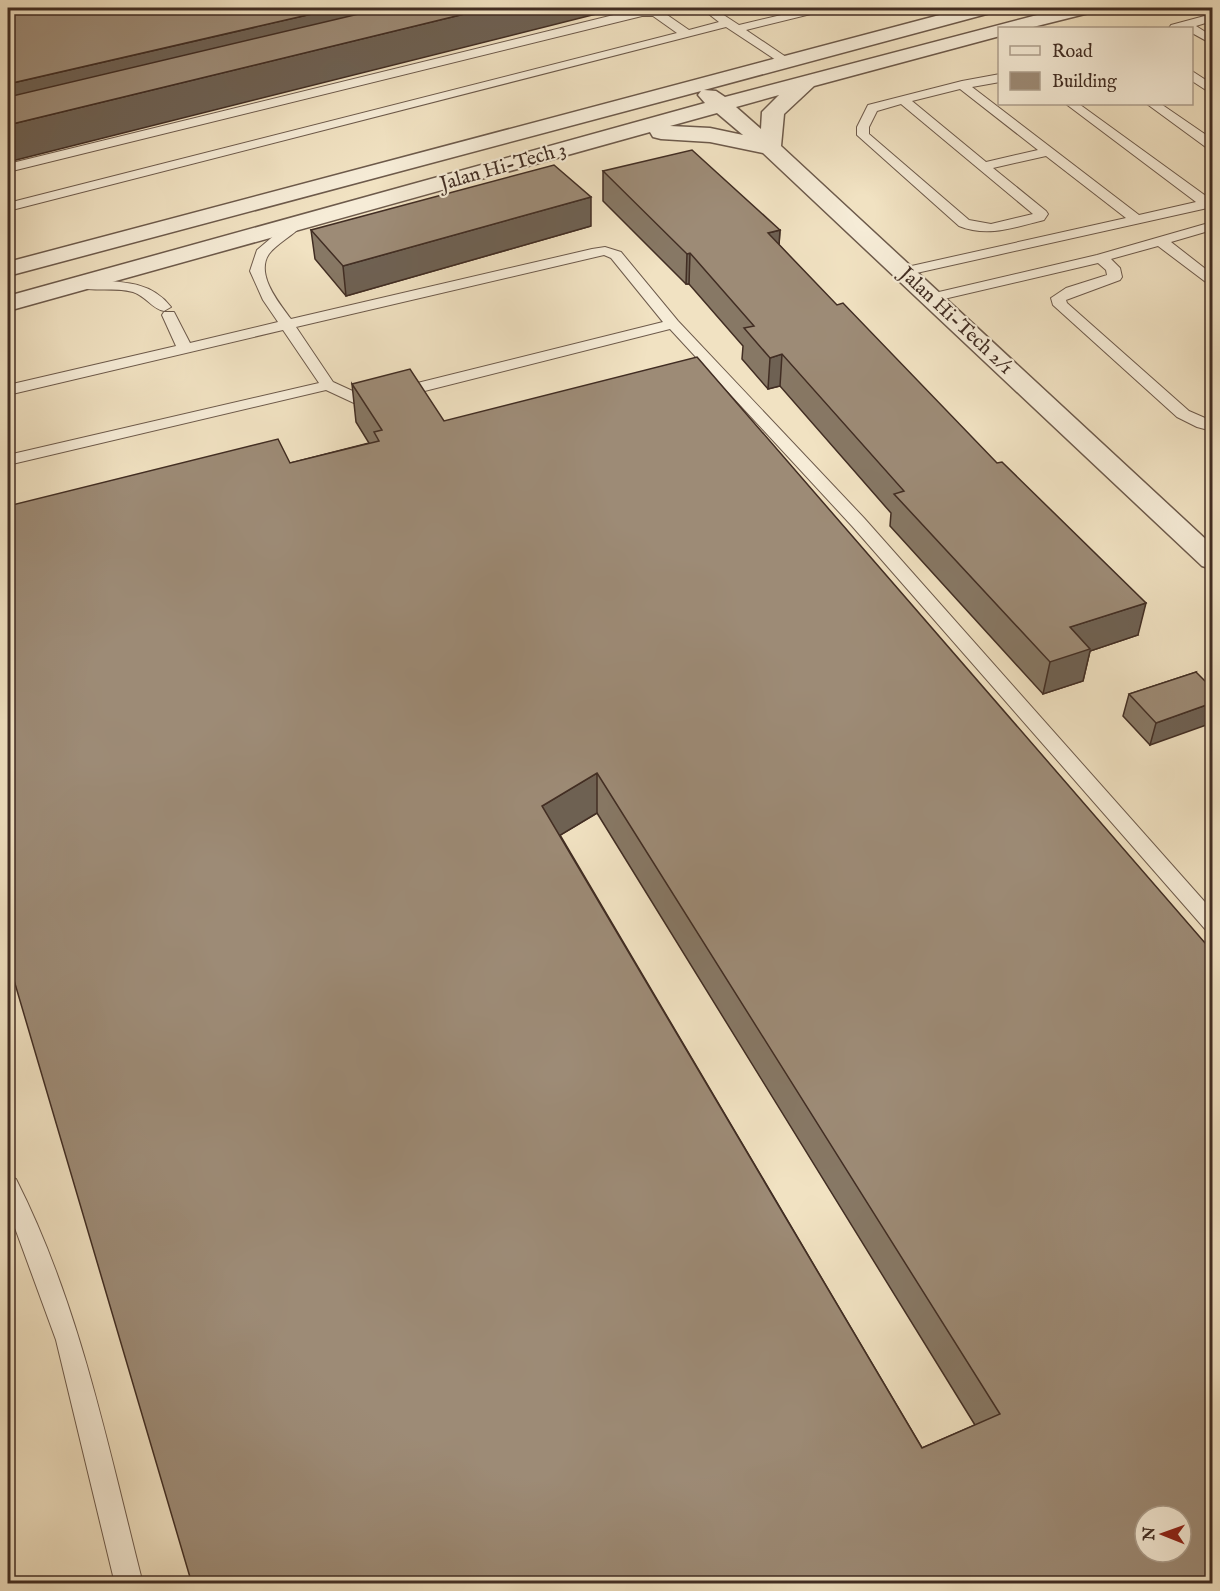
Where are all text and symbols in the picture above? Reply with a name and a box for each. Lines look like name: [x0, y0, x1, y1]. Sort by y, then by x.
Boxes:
legend: [998, 27, 1193, 105]
text: Road: [1052, 41, 1093, 64]
text: Building: [1052, 71, 1117, 94]
street label: Jalan Hi-Tech 3: [435, 137, 569, 198]
street label: Jalan Hi-Tech 2/1: [892, 261, 1018, 380]
north arrow: [1133, 1504, 1193, 1564]
text: N: [1140, 1527, 1160, 1542]

